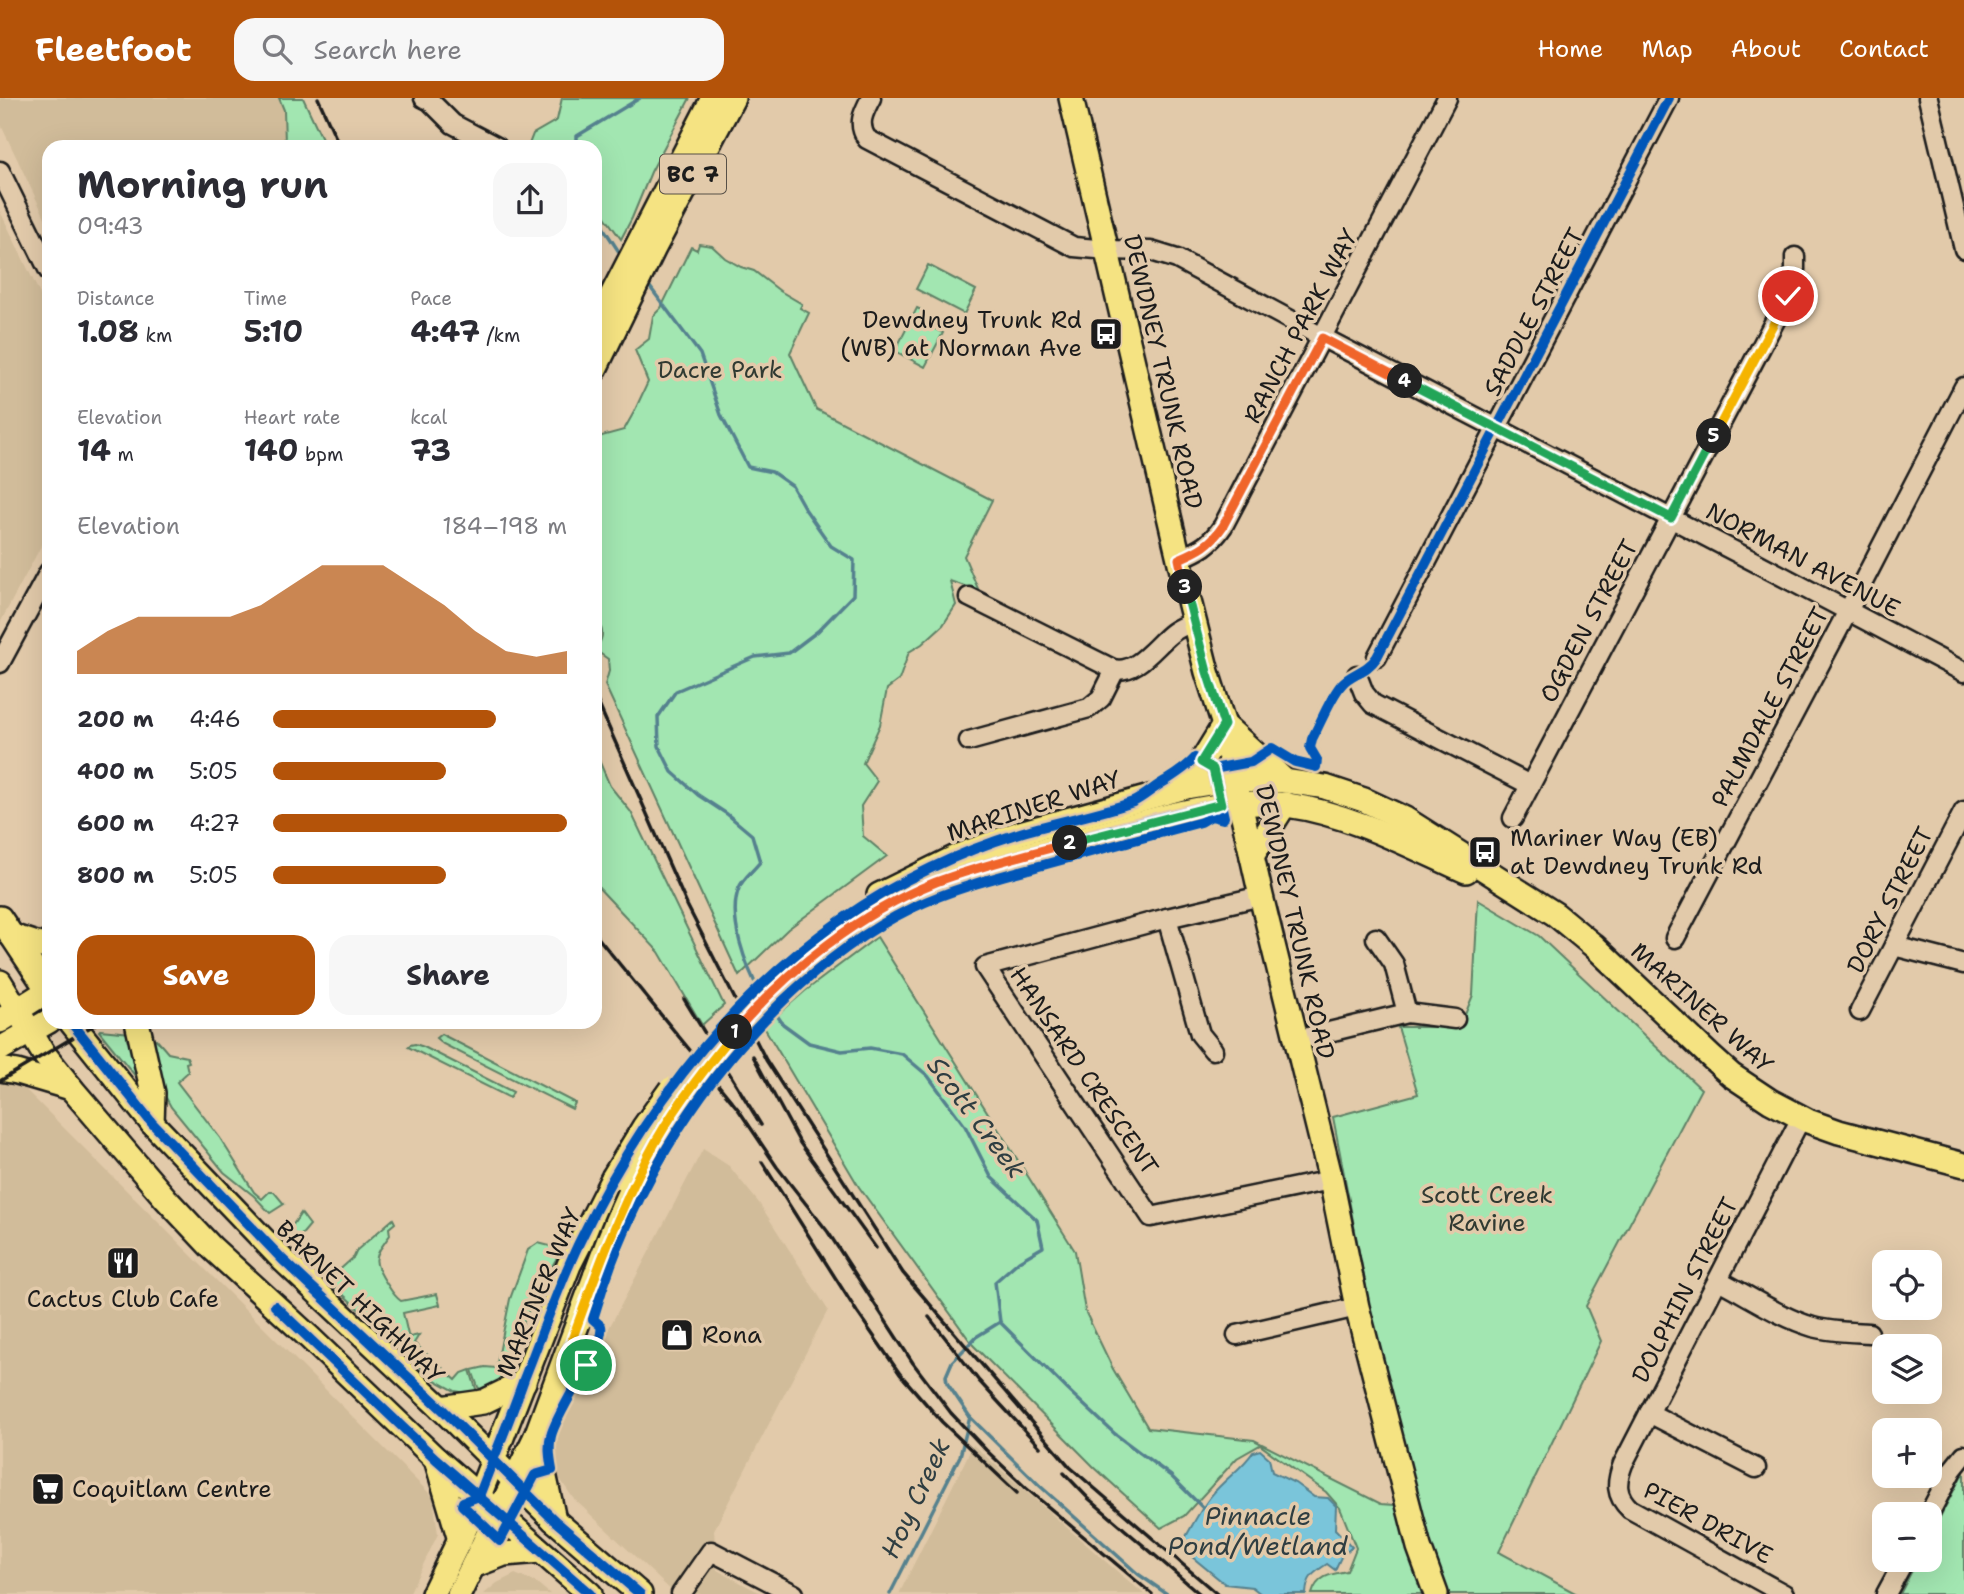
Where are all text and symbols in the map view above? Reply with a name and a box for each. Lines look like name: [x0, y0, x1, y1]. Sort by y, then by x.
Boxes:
search box: [234, 18, 724, 81]
text: Fleetfoot: [35, 27, 192, 72]
icon: search: [258, 30, 296, 68]
text: Search here: [314, 32, 462, 67]
text: Home: [1537, 33, 1603, 65]
text: Map: [1641, 33, 1693, 65]
text: About: [1731, 33, 1801, 65]
text: Contact: [1839, 33, 1929, 65]
road number: BC 7: [660, 155, 726, 194]
text: Morning run: [77, 159, 328, 210]
button: share: [493, 163, 567, 237]
text: 09:43: [77, 211, 144, 241]
street label: SADDLE STREET: [1476, 222, 1592, 402]
street label: RANCH PARK WAY: [1236, 223, 1366, 429]
street label: DEWDNEY TRUNK ROAD: [1116, 232, 1210, 512]
pin: [1758, 266, 1818, 326]
icon: check: [1769, 277, 1807, 315]
text: Distance: [77, 286, 155, 311]
text: Time: [244, 286, 287, 311]
text: Pace: [410, 286, 452, 311]
place label: Dewdney Trunk Rd (WB) at Norman Ave: [840, 304, 1082, 364]
text: 1.08: [77, 311, 139, 352]
text: 5:10: [244, 311, 303, 352]
text: 4:47: [410, 311, 480, 352]
bus stop icon: Dewdney Trunk Rd (WB) at Norman Ave: [1087, 315, 1125, 353]
text: km: [139, 323, 172, 348]
text: /km: [480, 323, 521, 348]
park label: Dacre Park: [658, 354, 782, 386]
pin: 4: [1388, 364, 1422, 398]
text: 4: [1398, 368, 1411, 393]
text: Elevation: [77, 405, 162, 430]
text: Heart rate: [244, 405, 340, 430]
text: kcal: [410, 405, 447, 430]
pin: 5: [1696, 418, 1732, 454]
text: 5: [1708, 423, 1719, 448]
text: 14: [77, 430, 111, 471]
text: 140: [244, 430, 299, 471]
text: 73: [410, 430, 451, 471]
text: m: [111, 442, 134, 467]
text: bpm: [299, 442, 343, 467]
street label: NORMAN AVENUE: [1700, 495, 1906, 625]
text: Elevation: [77, 511, 180, 541]
text: 184–198 m: [442, 511, 567, 541]
street label: OGDEN STREET: [1533, 534, 1646, 708]
pin: 3: [1168, 570, 1202, 604]
text: 3: [1178, 574, 1191, 599]
street label: PALMDALE STREET: [1704, 601, 1836, 813]
text: 200 m: [77, 704, 154, 734]
text: 4:46: [189, 704, 241, 734]
text: 400 m: [77, 756, 154, 786]
text: 5:05: [189, 756, 238, 786]
street label: MARINER WAY: [943, 763, 1126, 849]
street label: DEWDNEY TRUNK ROAD: [1248, 782, 1342, 1062]
text: 600 m: [77, 808, 154, 838]
text: 4:27: [189, 808, 240, 838]
street label: DORY STREET: [1839, 821, 1941, 979]
place label: Mariner Way (EB) at Dewdney Trunk Rd: [1510, 822, 1763, 882]
pin: 2: [1052, 826, 1088, 860]
text: 2: [1063, 830, 1076, 855]
bus stop icon: Mariner Way (EB) at Dewdney Trunk Rd: [1466, 833, 1504, 871]
text: 800 m: [77, 860, 154, 890]
text: 5:05: [189, 860, 238, 890]
button: Save: [77, 935, 315, 1015]
button: Share: [329, 935, 567, 1015]
street label: MARINER WAY: [1624, 936, 1780, 1081]
street label: HANSARD CRESCENT: [1002, 961, 1166, 1182]
pin: 1: [718, 1014, 752, 1049]
text: 1: [730, 1019, 739, 1044]
water label: Scott Creek: [920, 1049, 1035, 1185]
park label: Scott Creek Ravine: [1421, 1179, 1553, 1239]
street label: DOLPHIN STREET: [1624, 1192, 1746, 1388]
street label: MARINER WAY: [489, 1202, 589, 1382]
street label: BARNET HIGHWAY: [269, 1213, 452, 1391]
restaurant icon: Cactus Club Cafe: [104, 1244, 142, 1282]
map controls: [1872, 1250, 1942, 1572]
button: locate: [1872, 1250, 1942, 1320]
place label: Cactus Club Cafe: [27, 1283, 219, 1315]
shop icon: Rona: [658, 1316, 696, 1354]
place label: Rona: [702, 1319, 762, 1351]
button: layers: [1872, 1334, 1942, 1404]
pin: [556, 1335, 616, 1395]
icon: arrive: [567, 1346, 605, 1384]
button: +: [1872, 1418, 1942, 1488]
water label: Hoy Creek: [872, 1432, 958, 1564]
supermarket icon: Coquitlam Centre: [29, 1470, 67, 1508]
place label: Coquitlam Centre: [72, 1473, 272, 1505]
street label: PIER DRIVE: [1638, 1474, 1778, 1572]
water label: Pinnacle Pond/Wetland: [1168, 1498, 1349, 1563]
button: −: [1872, 1502, 1942, 1572]

